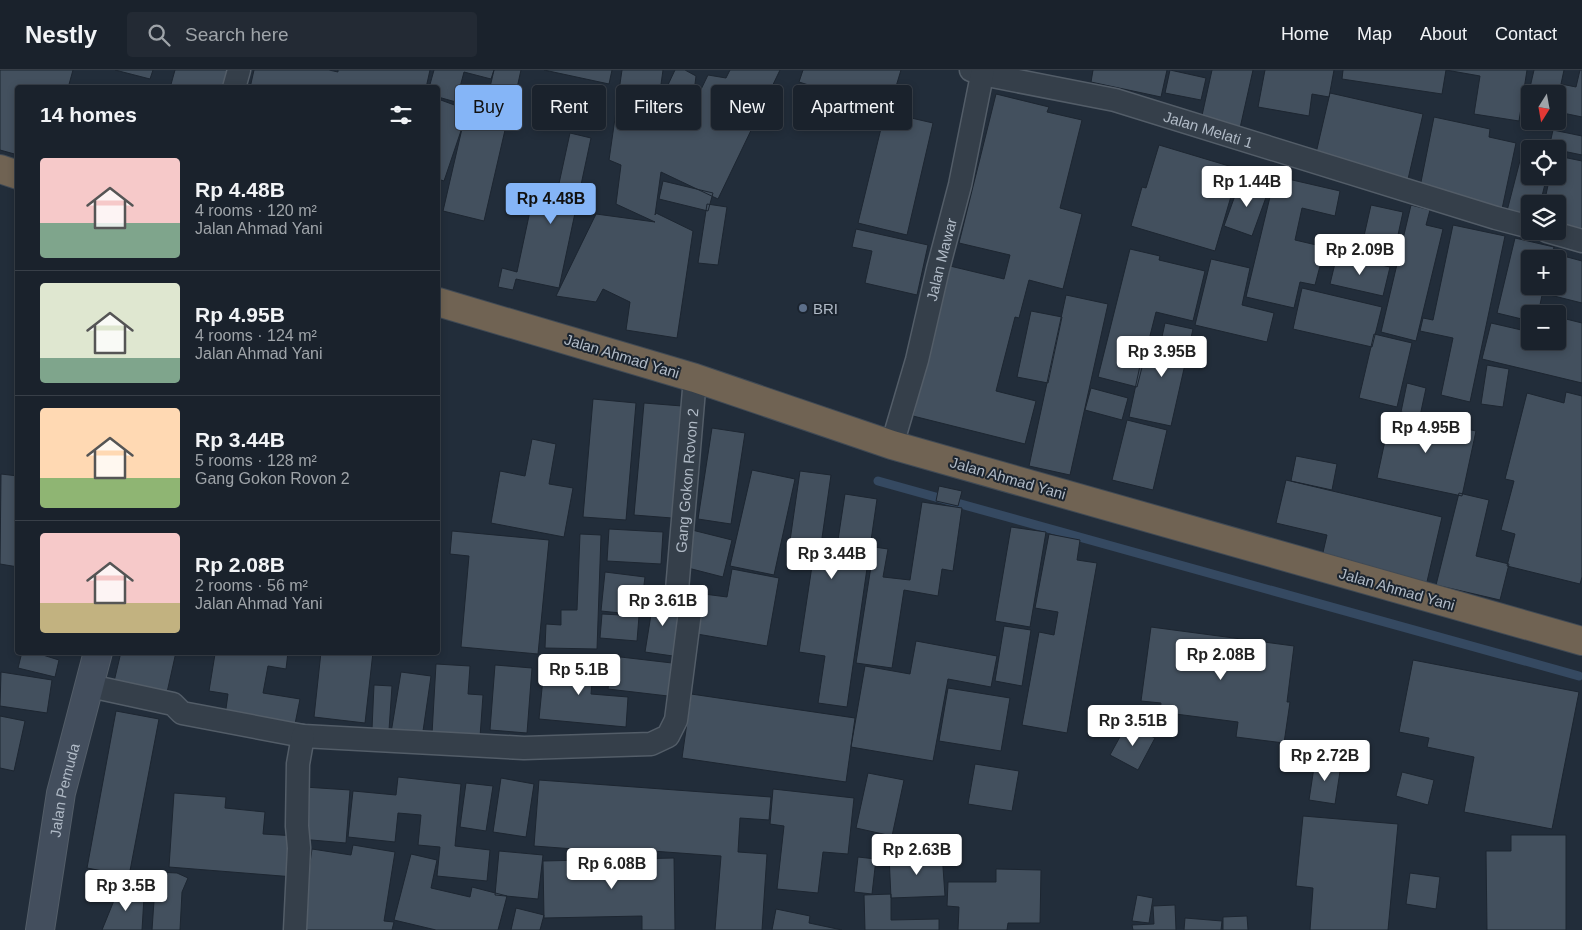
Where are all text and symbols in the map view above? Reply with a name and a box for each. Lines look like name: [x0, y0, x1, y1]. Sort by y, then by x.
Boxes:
search box: [127, 12, 477, 57]
text: Nestly: [25, 21, 97, 48]
icon: search: [145, 21, 173, 49]
text: Search here: [185, 24, 289, 45]
text: Home: [1281, 24, 1329, 44]
text: Map: [1357, 24, 1392, 44]
text: About: [1420, 24, 1467, 44]
text: Contact: [1495, 24, 1557, 44]
chip: Buy: [455, 85, 522, 130]
chip: Rent: [532, 85, 606, 130]
chip: Filters: [616, 85, 701, 130]
chip: New: [711, 85, 783, 130]
chip: Apartment: [793, 85, 912, 130]
north arrow: [1521, 85, 1566, 130]
map controls: [1521, 85, 1566, 350]
icon: filters: [387, 101, 415, 129]
text: 14 homes: [40, 103, 137, 126]
street label: Jalan Melati 1: [1162, 107, 1255, 151]
button: locate: [1521, 140, 1566, 185]
pin: Rp 1.44B: [1195, 166, 1299, 208]
text: Rp 1.44B: [1213, 173, 1281, 190]
icon: home: [80, 178, 140, 238]
text: Rp 4.48B: [195, 178, 285, 201]
pin: Rp 4.48B: [499, 182, 603, 225]
text: Rp 4.48B: [517, 190, 585, 207]
button: layers: [1521, 195, 1566, 240]
text: 4 rooms · 120 m²: [195, 202, 317, 219]
street label: Jalan Mawar: [922, 216, 960, 303]
text: Jalan Ahmad Yani: [195, 220, 323, 237]
pin: Rp 2.09B: [1308, 234, 1412, 276]
text: Rp 2.09B: [1326, 241, 1394, 258]
button: +: [1521, 250, 1566, 295]
place label: BRI: [813, 300, 838, 317]
marker: BRI: [797, 302, 809, 314]
icon: home: [80, 303, 140, 363]
text: Rp 4.95B: [195, 303, 285, 326]
button: −: [1521, 305, 1566, 350]
text: 4 rooms · 124 m²: [195, 327, 317, 344]
street label: Jalan Ahmad Yani: [562, 330, 682, 382]
pin: Rp 3.95B: [1110, 336, 1214, 378]
text: Rp 3.95B: [1128, 343, 1196, 360]
text: Jalan Ahmad Yani: [195, 345, 323, 362]
street label: Gang Gokon Rovon 2: [672, 407, 701, 553]
pin: Rp 4.95B: [1374, 412, 1478, 454]
text: Rp 4.95B: [1392, 419, 1460, 436]
icon: home: [80, 428, 140, 488]
text: Rp 3.44B: [195, 428, 285, 451]
text: 5 rooms · 128 m²: [195, 452, 317, 469]
street label: Jalan Ahmad Yani: [948, 453, 1068, 503]
text: Gang Gokon Rovon 2: [195, 470, 350, 487]
pin: Rp 3.44B: [780, 538, 884, 580]
text: Rp 3.44B: [798, 545, 866, 562]
icon: home: [80, 553, 140, 613]
text: Rp 2.08B: [195, 553, 285, 576]
street label: Jalan Ahmad Yani: [1337, 564, 1457, 614]
text: 2 rooms · 56 m²: [195, 577, 308, 594]
pin: Rp 3.61B: [611, 584, 715, 627]
text: Rp 3.61B: [629, 592, 697, 609]
text: Jalan Ahmad Yani: [195, 595, 323, 612]
pin: Rp 2.08B: [1169, 638, 1273, 681]
text: Rp 2.08B: [1187, 646, 1255, 663]
pin: Rp 5.1B: [533, 654, 625, 696]
text: Rp 5.1B: [549, 661, 609, 678]
pin: Rp 3.51B: [1081, 704, 1185, 747]
text: Rp 3.51B: [1099, 712, 1167, 729]
pin: Rp 2.72B: [1273, 740, 1377, 782]
street label: Jalan Pemuda: [46, 741, 82, 838]
text: Rp 2.72B: [1291, 747, 1359, 764]
pin: Rp 2.63B: [865, 834, 969, 876]
text: Rp 2.63B: [883, 841, 951, 858]
pin: Rp 6.08B: [560, 848, 664, 890]
text: Rp 6.08B: [578, 855, 646, 872]
pin: Rp 3.5B: [80, 870, 172, 912]
text: Rp 3.5B: [96, 877, 156, 894]

